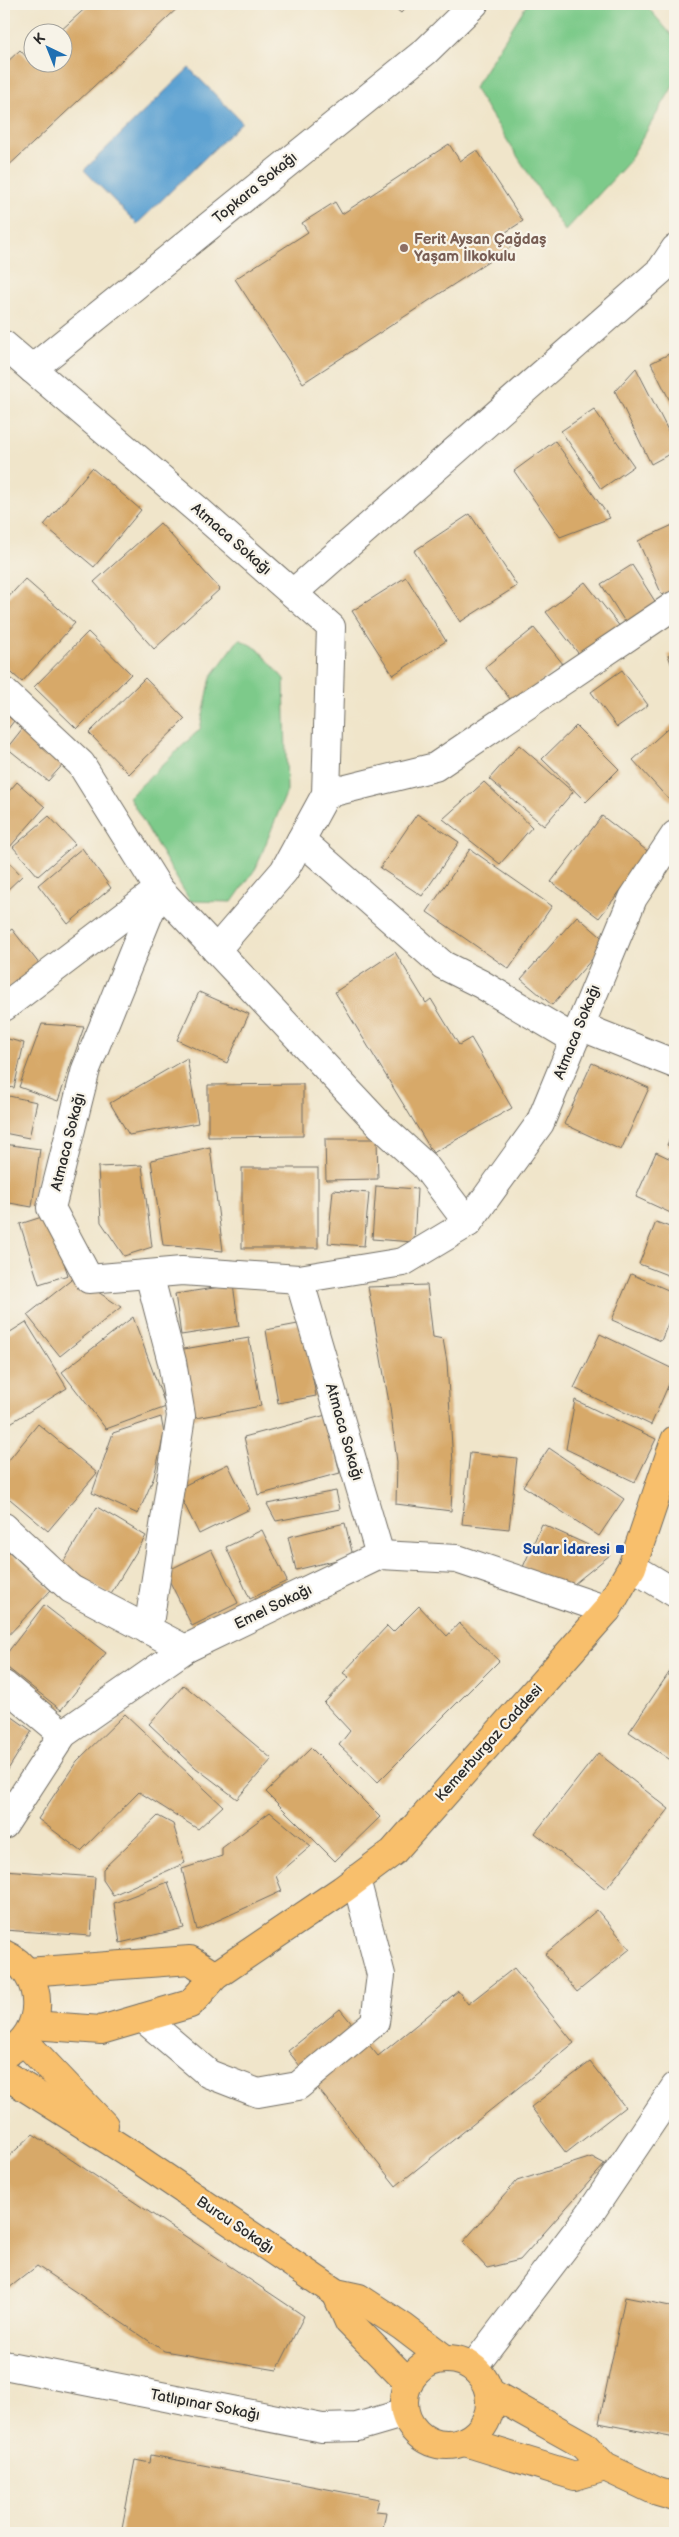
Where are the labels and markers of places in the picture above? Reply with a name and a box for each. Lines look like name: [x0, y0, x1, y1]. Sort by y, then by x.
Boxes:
place label: Ferit Aysan Çağdaş Yaşam İlkokulu: [414, 230, 546, 266]
marker: Ferit Aysan Çağdaş Yaşam İlkokulu: [398, 242, 410, 254]
place label: Sular İdaresi: [523, 1539, 610, 1559]
marker: Sular İdaresi: [614, 1543, 626, 1555]

